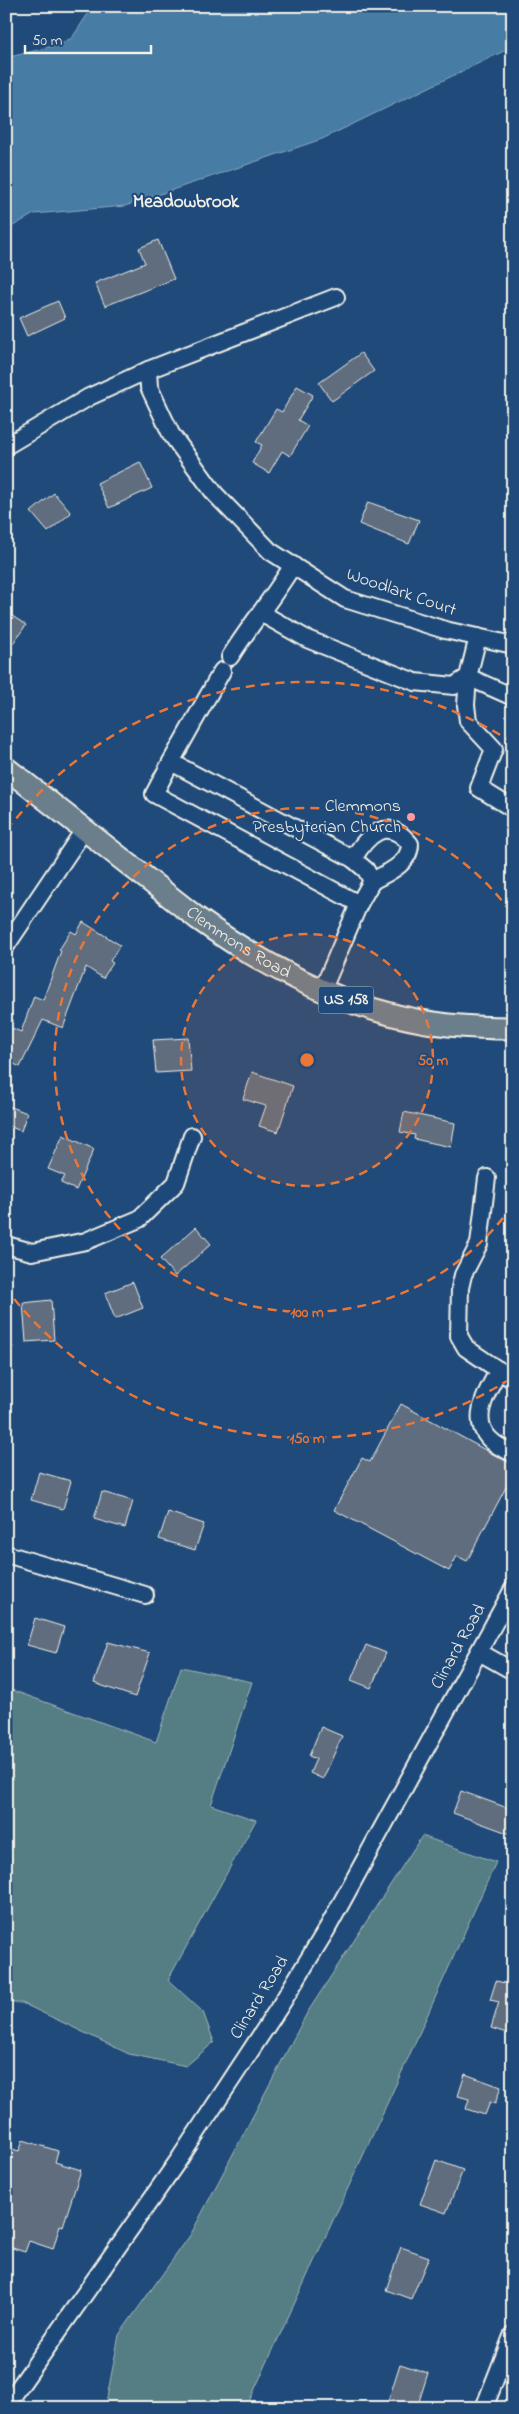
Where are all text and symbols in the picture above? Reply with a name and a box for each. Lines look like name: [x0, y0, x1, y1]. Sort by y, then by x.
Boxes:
scale bar: [25, 22, 151, 54]
text: 50 m: [32, 30, 63, 52]
district label: Meadowbrook: [133, 189, 240, 216]
street label: Woodlark Court: [343, 562, 459, 624]
place label: Clemmons Presbyterian Church: [253, 794, 401, 841]
marker: Clemmons Presbyterian Church: [405, 811, 417, 823]
street label: Clemmons Road: [180, 900, 295, 986]
road number: US 158: [318, 986, 374, 1014]
text: 50 m: [418, 1050, 449, 1072]
centre of rings: [298, 1051, 316, 1069]
text: 100 m: [290, 1302, 324, 1324]
text: 150 m: [289, 1428, 325, 1450]
street label: Clinard Road: [425, 1600, 493, 1694]
street label: Clinard Road: [224, 1951, 296, 2045]

